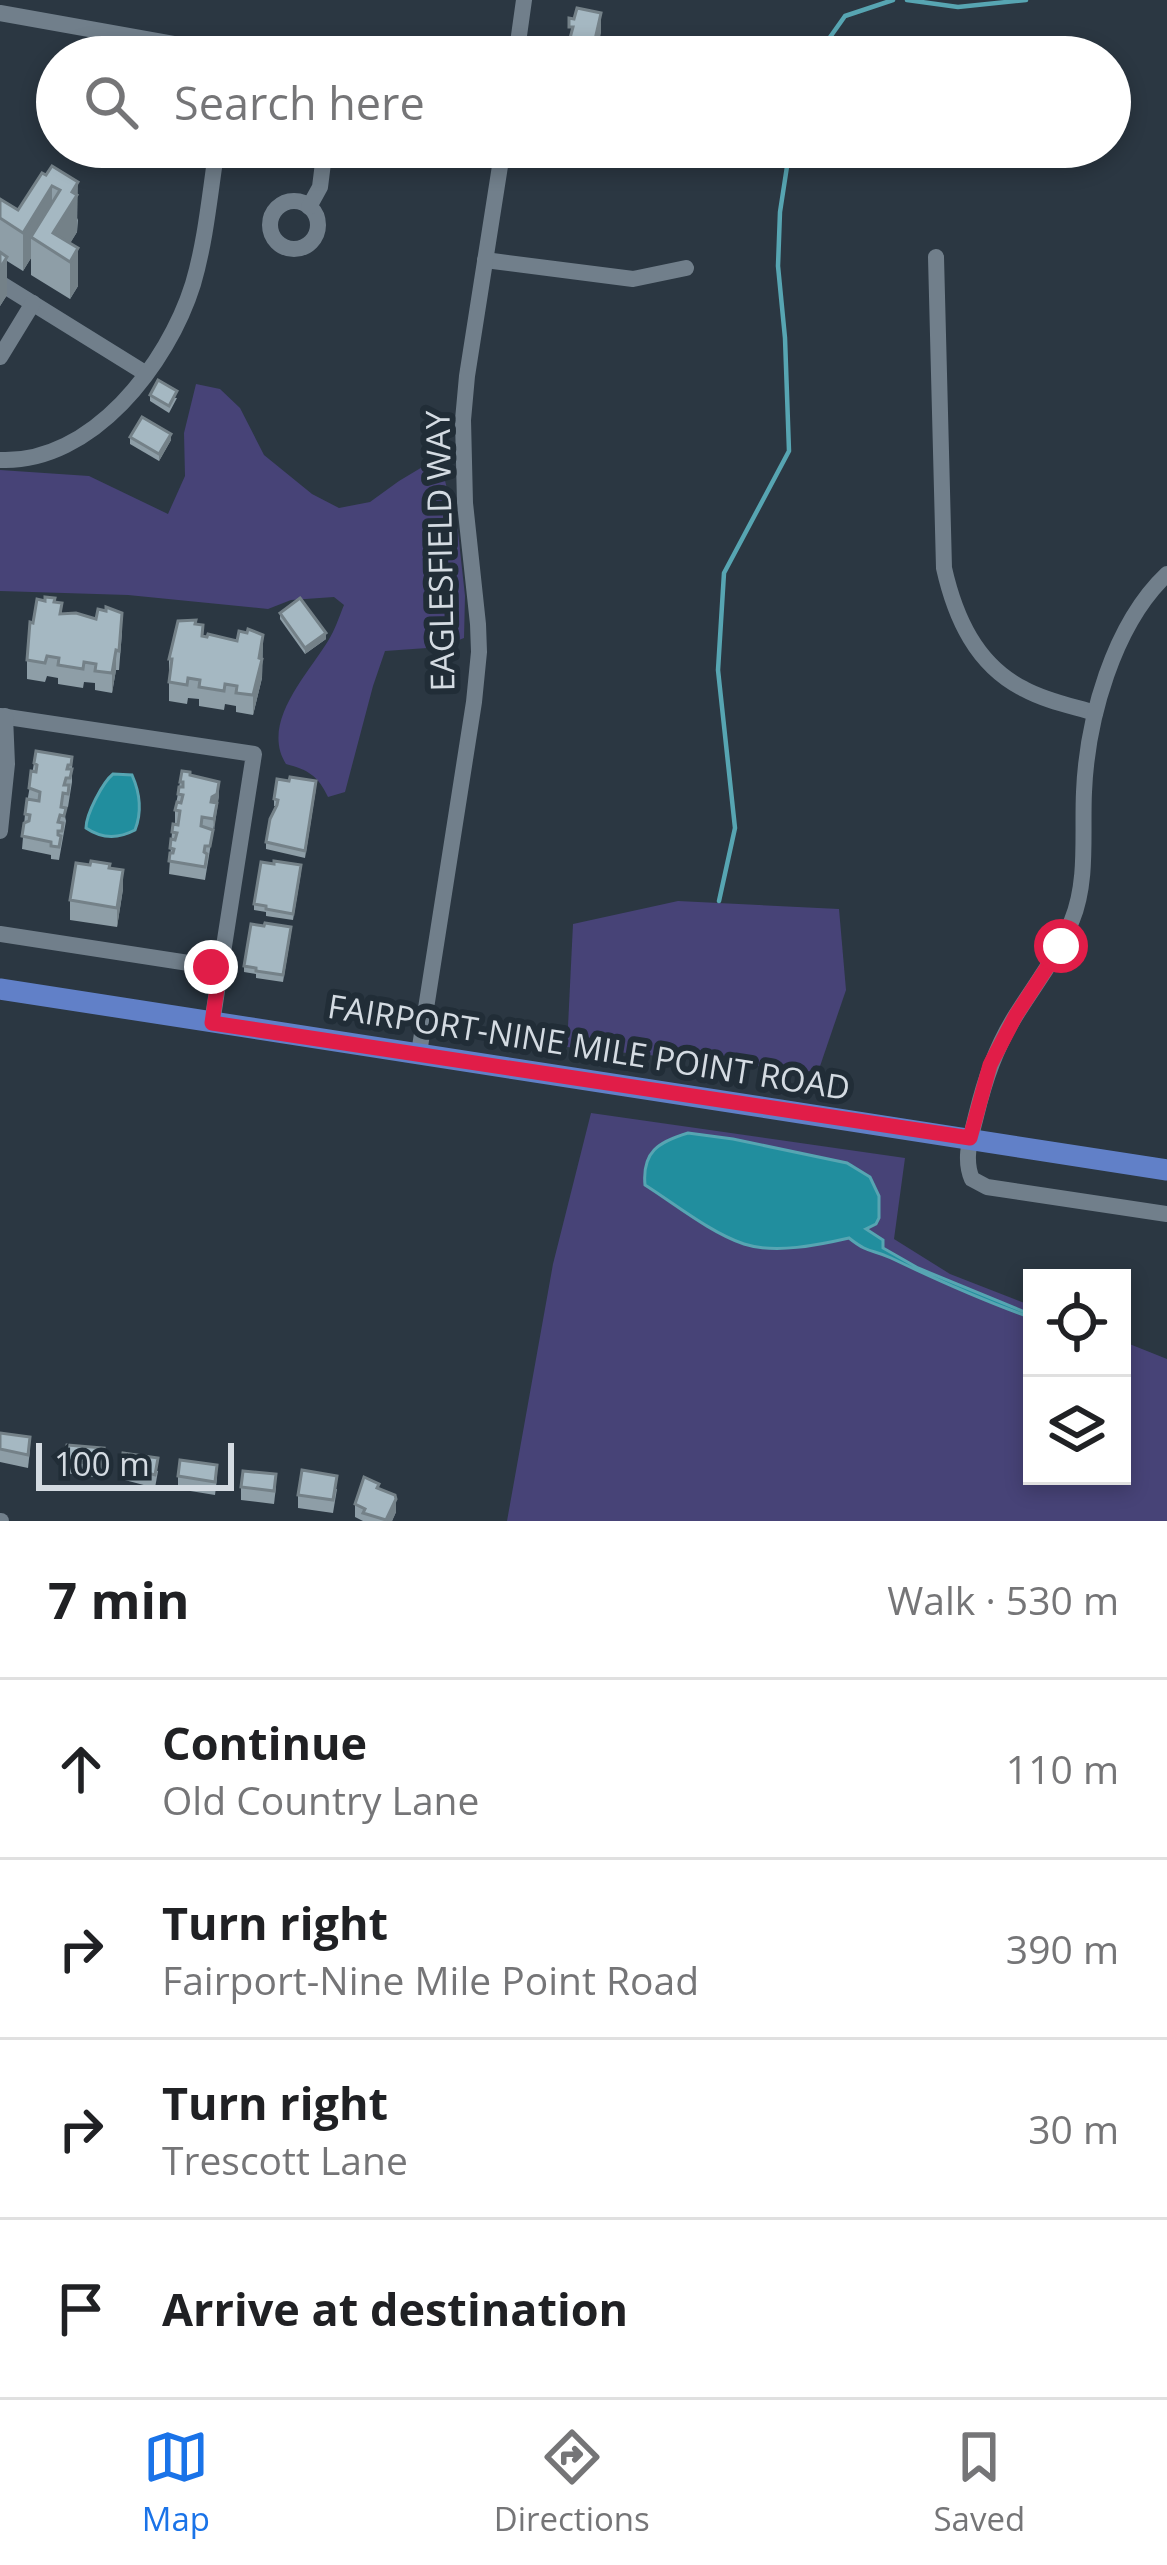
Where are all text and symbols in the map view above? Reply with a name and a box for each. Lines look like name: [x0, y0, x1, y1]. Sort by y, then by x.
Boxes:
search box: [36, 36, 1131, 168]
icon: search: [78, 69, 144, 135]
text: Search here: [174, 72, 425, 133]
street label: EAGLESFIELD WAY: [415, 410, 464, 692]
route start: [1034, 919, 1088, 973]
route end: [184, 940, 238, 994]
street label: FAIRPORT-NINE MILE POINT ROAD: [325, 983, 853, 1110]
map controls: [1023, 1269, 1131, 1485]
button: locate: [1023, 1269, 1131, 1377]
button: layers: [1023, 1377, 1131, 1485]
scale bar: [36, 1437, 234, 1490]
text: 100 m: [54, 1441, 150, 1486]
text: 7 min: [48, 1564, 190, 1634]
text: Walk · 530 m: [887, 1573, 1119, 1626]
text: Continue: [162, 1712, 367, 1773]
icon: ahead: [48, 1736, 114, 1802]
text: 110 m: [1006, 1742, 1119, 1795]
text: Old Country Lane: [162, 1773, 479, 1826]
text: Turn right: [162, 1892, 388, 1953]
icon: right: [48, 1916, 114, 1982]
text: 390 m: [1006, 1922, 1119, 1975]
text: Fairport-Nine Mile Point Road: [162, 1953, 699, 2006]
text: Turn right: [162, 2072, 388, 2133]
icon: right: [48, 2096, 114, 2162]
text: 30 m: [1028, 2102, 1119, 2155]
text: Trescott Lane: [162, 2133, 408, 2186]
icon: arrive: [48, 2276, 114, 2342]
text: Arrive at destination: [162, 2278, 628, 2339]
tab: Map: [142, 2424, 210, 2541]
tab: Directions: [494, 2424, 650, 2541]
tab: Saved: [933, 2424, 1025, 2541]

